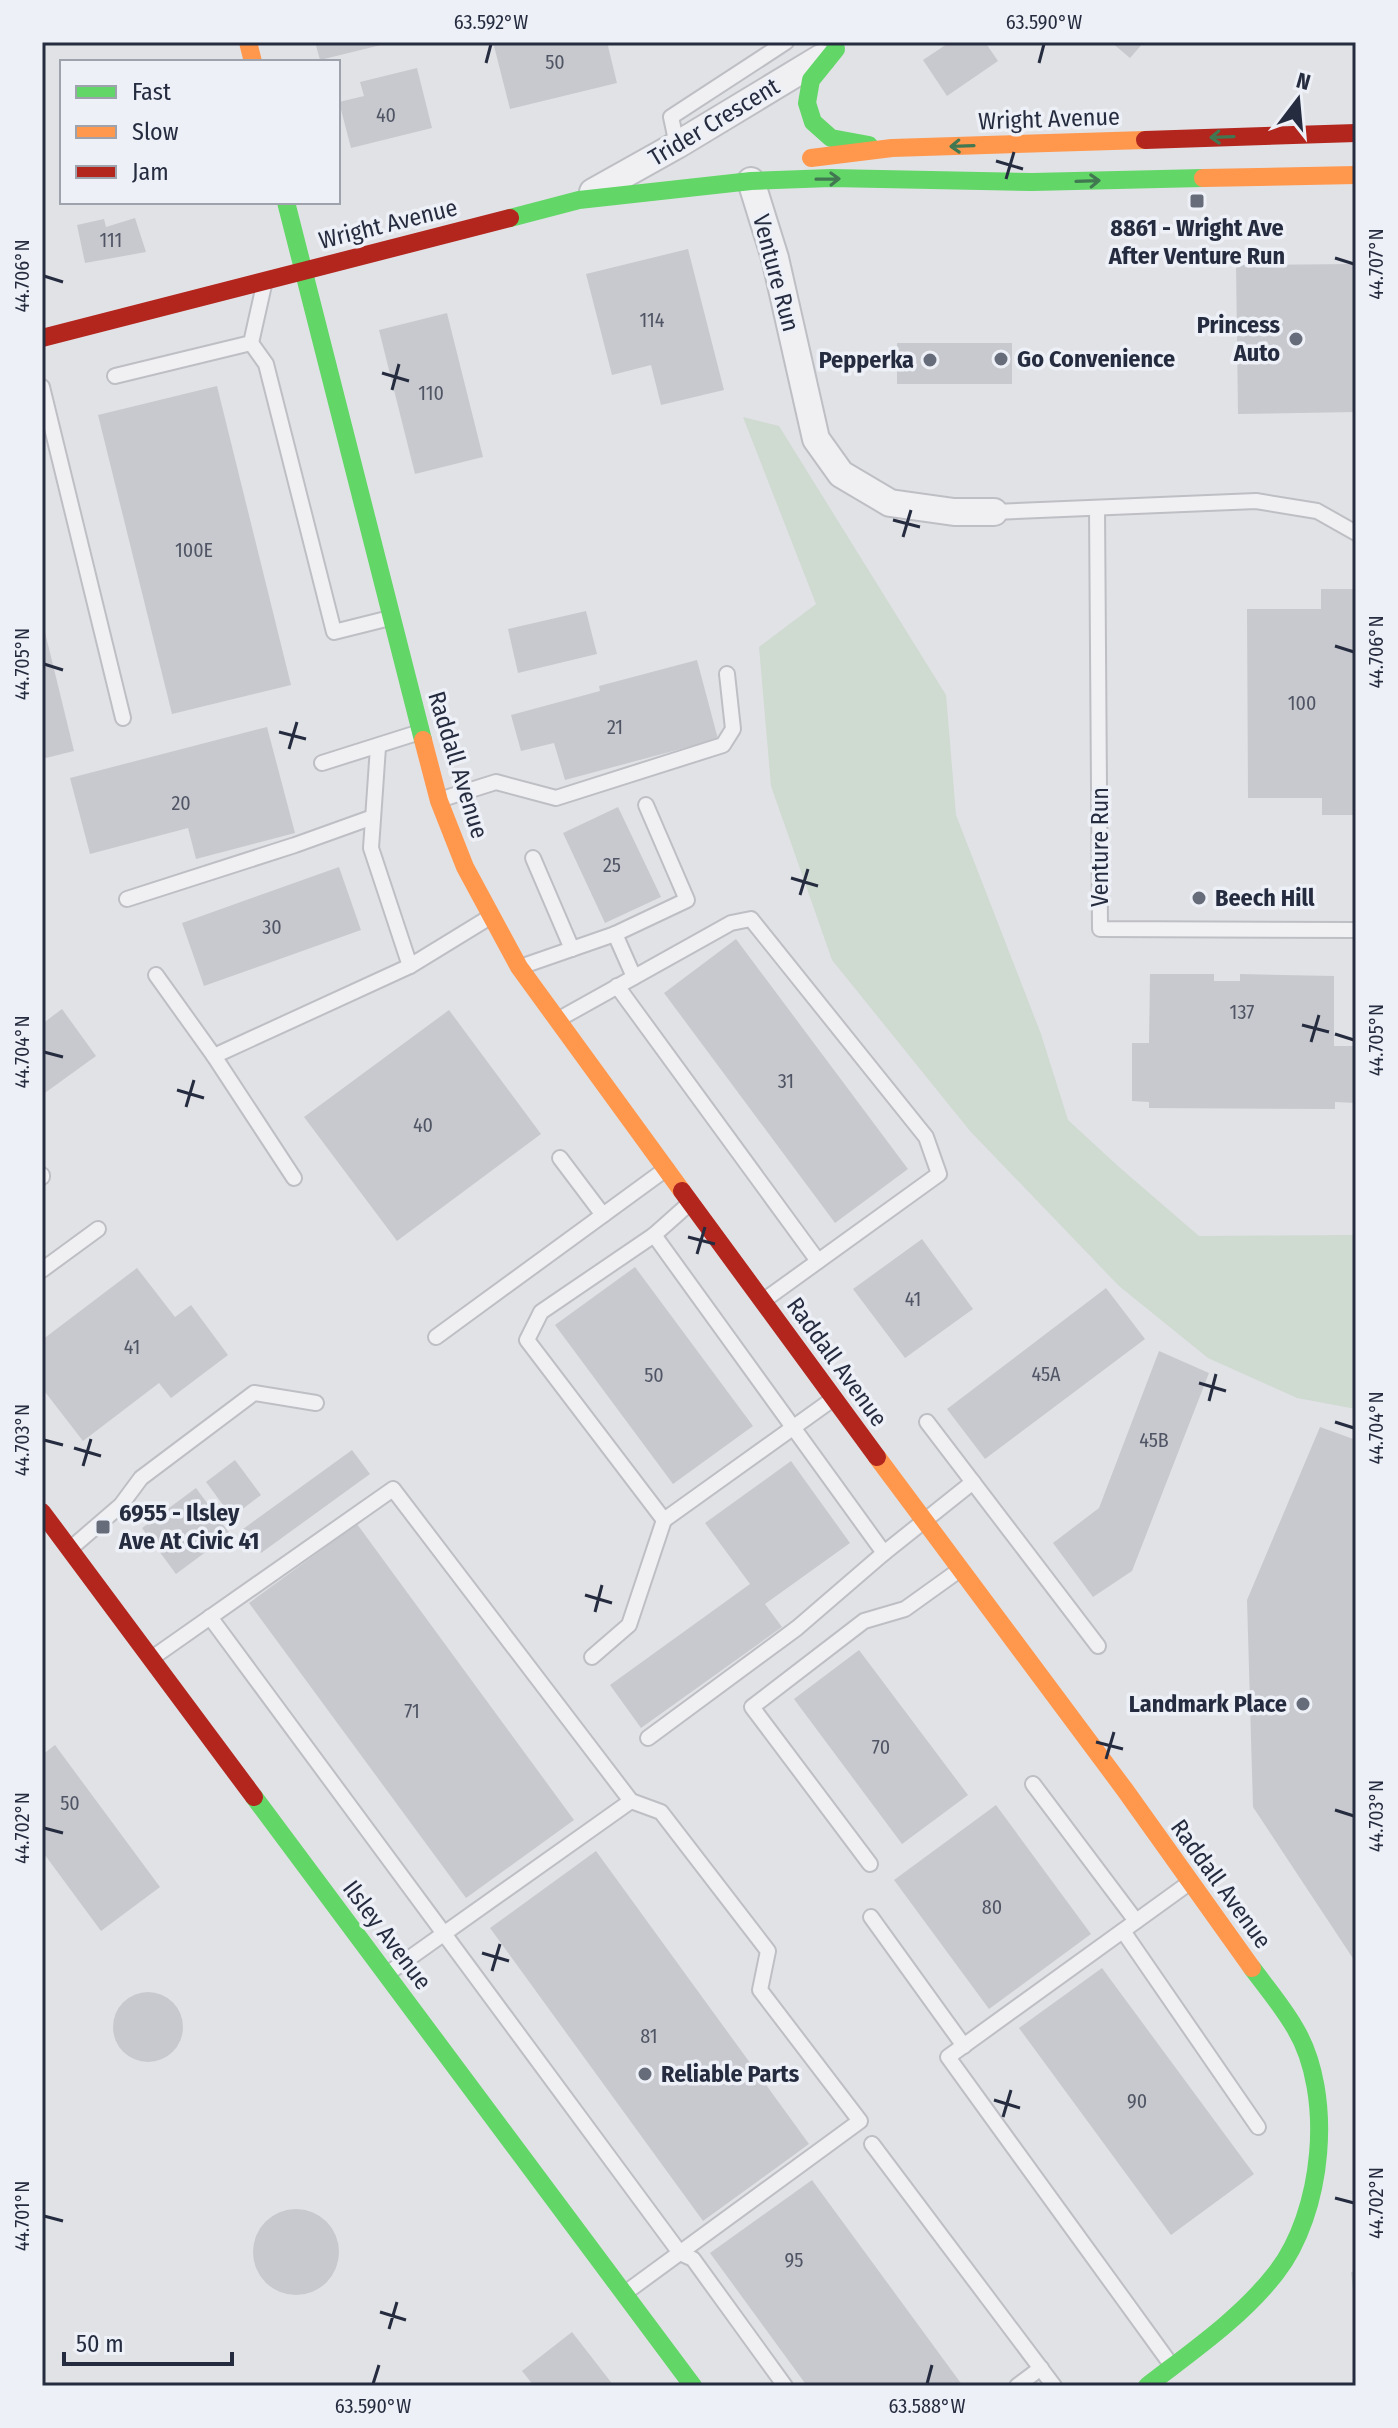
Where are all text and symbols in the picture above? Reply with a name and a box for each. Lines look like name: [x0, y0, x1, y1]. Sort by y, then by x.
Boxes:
text: 63.592°W: [454, 10, 528, 34]
text: 63.590°W: [1006, 10, 1082, 34]
house number: 50: [545, 50, 565, 74]
legend: [60, 60, 340, 204]
north arrow: [1258, 60, 1338, 140]
text: N: [1293, 66, 1313, 96]
street label: Trider Crescent: [644, 72, 784, 172]
text: Fast: [132, 78, 171, 106]
house number: 40: [376, 103, 396, 127]
street label: Wright Avenue: [978, 103, 1120, 135]
text: Slow: [132, 118, 179, 146]
one-way arrow: [1209, 130, 1236, 145]
one-way arrow: [949, 138, 976, 154]
text: Jam: [132, 158, 169, 186]
one-way arrow: [815, 171, 841, 187]
one-way arrow: [1074, 173, 1101, 188]
marker: 8861 - Wright Ave After Venture Run: [1188, 192, 1206, 210]
street label: Wright Avenue: [316, 193, 460, 255]
street label: Venture Run: [747, 211, 805, 335]
place label: 8861 - Wright Ave After Venture Run: [1108, 214, 1285, 270]
house number: 111: [100, 228, 122, 252]
text: 44.707°N: [1364, 228, 1388, 300]
text: 44.706°N: [10, 239, 34, 313]
house number: 114: [640, 308, 665, 332]
place label: Princess Auto: [1197, 311, 1280, 367]
marker: Princess Auto: [1287, 330, 1305, 348]
place label: Go Convenience: [1017, 345, 1175, 373]
place label: Pepperka: [819, 346, 914, 374]
marker: Go Convenience: [992, 350, 1010, 368]
marker: Pepperka: [921, 351, 939, 369]
house number: 110: [418, 381, 444, 405]
house number: 100E: [175, 538, 213, 562]
text: 44.706°N: [1364, 615, 1388, 689]
text: 44.705°N: [10, 628, 34, 700]
street label: Raddall Avenue: [422, 688, 494, 842]
house number: 100: [1288, 691, 1316, 715]
house number: 21: [607, 715, 623, 739]
street label: Venture Run: [1086, 787, 1114, 907]
house number: 20: [171, 791, 191, 815]
house number: 25: [603, 853, 621, 877]
place label: Beech Hill: [1215, 884, 1315, 912]
marker: Beech Hill: [1190, 889, 1208, 907]
house number: 30: [262, 915, 282, 939]
house number: 137: [1230, 1000, 1254, 1024]
text: 44.705°N: [1364, 1004, 1388, 1076]
text: 44.704°N: [10, 1015, 34, 1089]
house number: 31: [778, 1069, 794, 1093]
house number: 40: [413, 1113, 433, 1137]
house number: 41: [905, 1287, 921, 1311]
street label: Raddall Avenue: [781, 1292, 893, 1432]
house number: 41: [124, 1335, 140, 1359]
house number: 45A: [1031, 1362, 1061, 1386]
house number: 50: [644, 1363, 664, 1387]
text: 44.704°N: [1364, 1391, 1388, 1465]
text: 44.703°N: [10, 1404, 34, 1476]
house number: 45B: [1139, 1428, 1169, 1452]
place label: 6955 - Ilsley Ave At Civic 41: [118, 1499, 259, 1555]
marker: 6955 - Ilsley Ave At Civic 41: [94, 1518, 112, 1536]
place label: Landmark Place: [1129, 1690, 1287, 1718]
marker: Landmark Place: [1294, 1695, 1312, 1713]
house number: 71: [404, 1699, 420, 1723]
house number: 70: [872, 1735, 890, 1759]
text: 44.703°N: [1364, 1780, 1388, 1852]
house number: 50: [60, 1791, 80, 1815]
text: 44.702°N: [10, 1792, 34, 1864]
street label: Raddall Avenue: [1165, 1814, 1277, 1954]
street label: Ilsley Avenue: [337, 1875, 437, 1995]
house number: 80: [982, 1895, 1002, 1919]
house number: 81: [640, 2024, 658, 2048]
place label: Reliable Parts: [661, 2060, 800, 2088]
marker: Reliable Parts: [636, 2065, 654, 2083]
house number: 90: [1127, 2089, 1147, 2113]
text: 44.702°N: [1364, 2167, 1388, 2239]
text: 44.701°N: [10, 2181, 34, 2251]
house number: 95: [785, 2248, 803, 2272]
scale bar: [64, 2316, 232, 2366]
text: 50 m: [76, 2330, 124, 2358]
text: 63.590°W: [335, 2394, 411, 2418]
text: 63.588°W: [889, 2394, 965, 2418]

